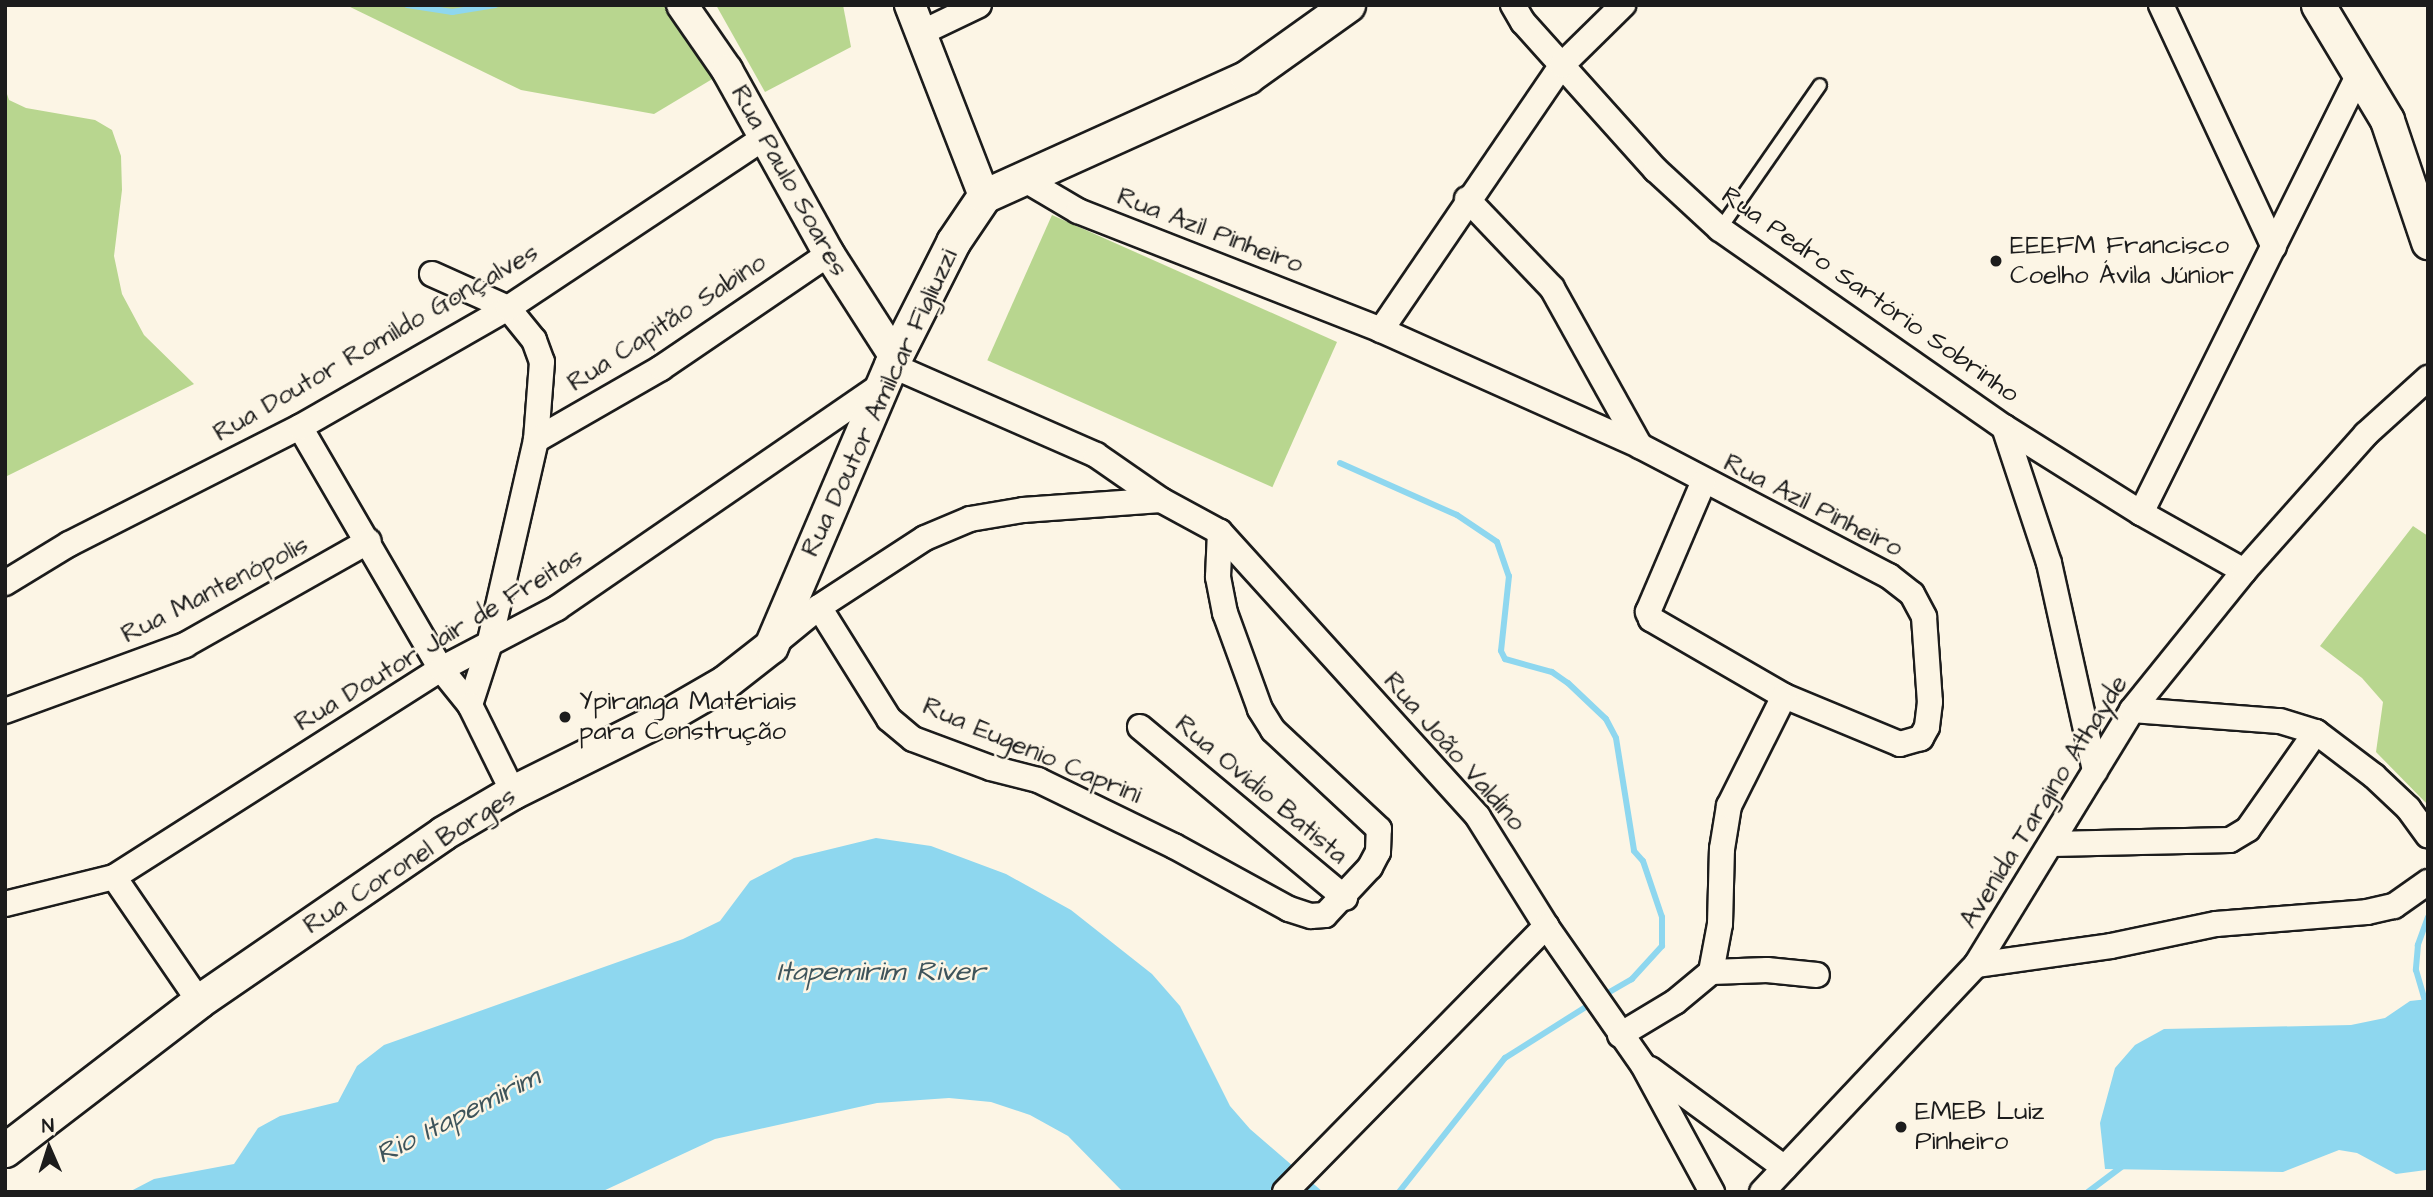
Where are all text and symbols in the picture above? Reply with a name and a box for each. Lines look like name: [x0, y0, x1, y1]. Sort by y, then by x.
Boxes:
street label: Rua Paulo Soares: [724, 80, 854, 282]
street label: Rua Pedro Sartório Sobrinho: [1715, 180, 2025, 410]
street label: Rua Azil Pinheiro: [1113, 181, 1307, 281]
place label: EEEFM Francisco Coelho Ávila Júnior: [2010, 230, 2234, 292]
street label: Rua Doutor Romildo Gonçalves: [208, 237, 544, 449]
street label: Rua Doutor Amilcar Figliuzzi: [795, 244, 965, 562]
street label: Rua Capitão Sabino: [562, 247, 772, 399]
marker: EEEFM Francisco Coelho Ávila Júnior: [1988, 253, 2004, 269]
street label: Rua Azil Pinheiro: [1718, 447, 1908, 565]
street label: Rua Mantenópolis: [116, 529, 314, 651]
street label: Rua Doutor Jair de Freitas: [289, 541, 589, 739]
street label: Rua João Valdino: [1376, 666, 1532, 838]
street label: Avenida Targino Athayde: [1953, 670, 2135, 934]
place label: Ypiranga Materiais para Construção: [579, 686, 797, 748]
street label: Rua Eugenio Caprini: [918, 691, 1146, 811]
marker: Ypiranga Materiais para Construção: [557, 709, 573, 725]
street label: Rua Ovidio Batista: [1168, 709, 1354, 871]
street label: Rua Coronel Borges: [298, 781, 522, 941]
water label: Itapemirim River: [777, 955, 985, 989]
water label: Rio Itapemirim: [371, 1060, 545, 1172]
place label: EMEB Luiz Pinheiro: [1915, 1096, 2044, 1158]
north arrow: [14, 1113, 84, 1183]
text: N: [41, 1113, 55, 1140]
marker: EMEB Luiz Pinheiro: [1893, 1119, 1909, 1135]

